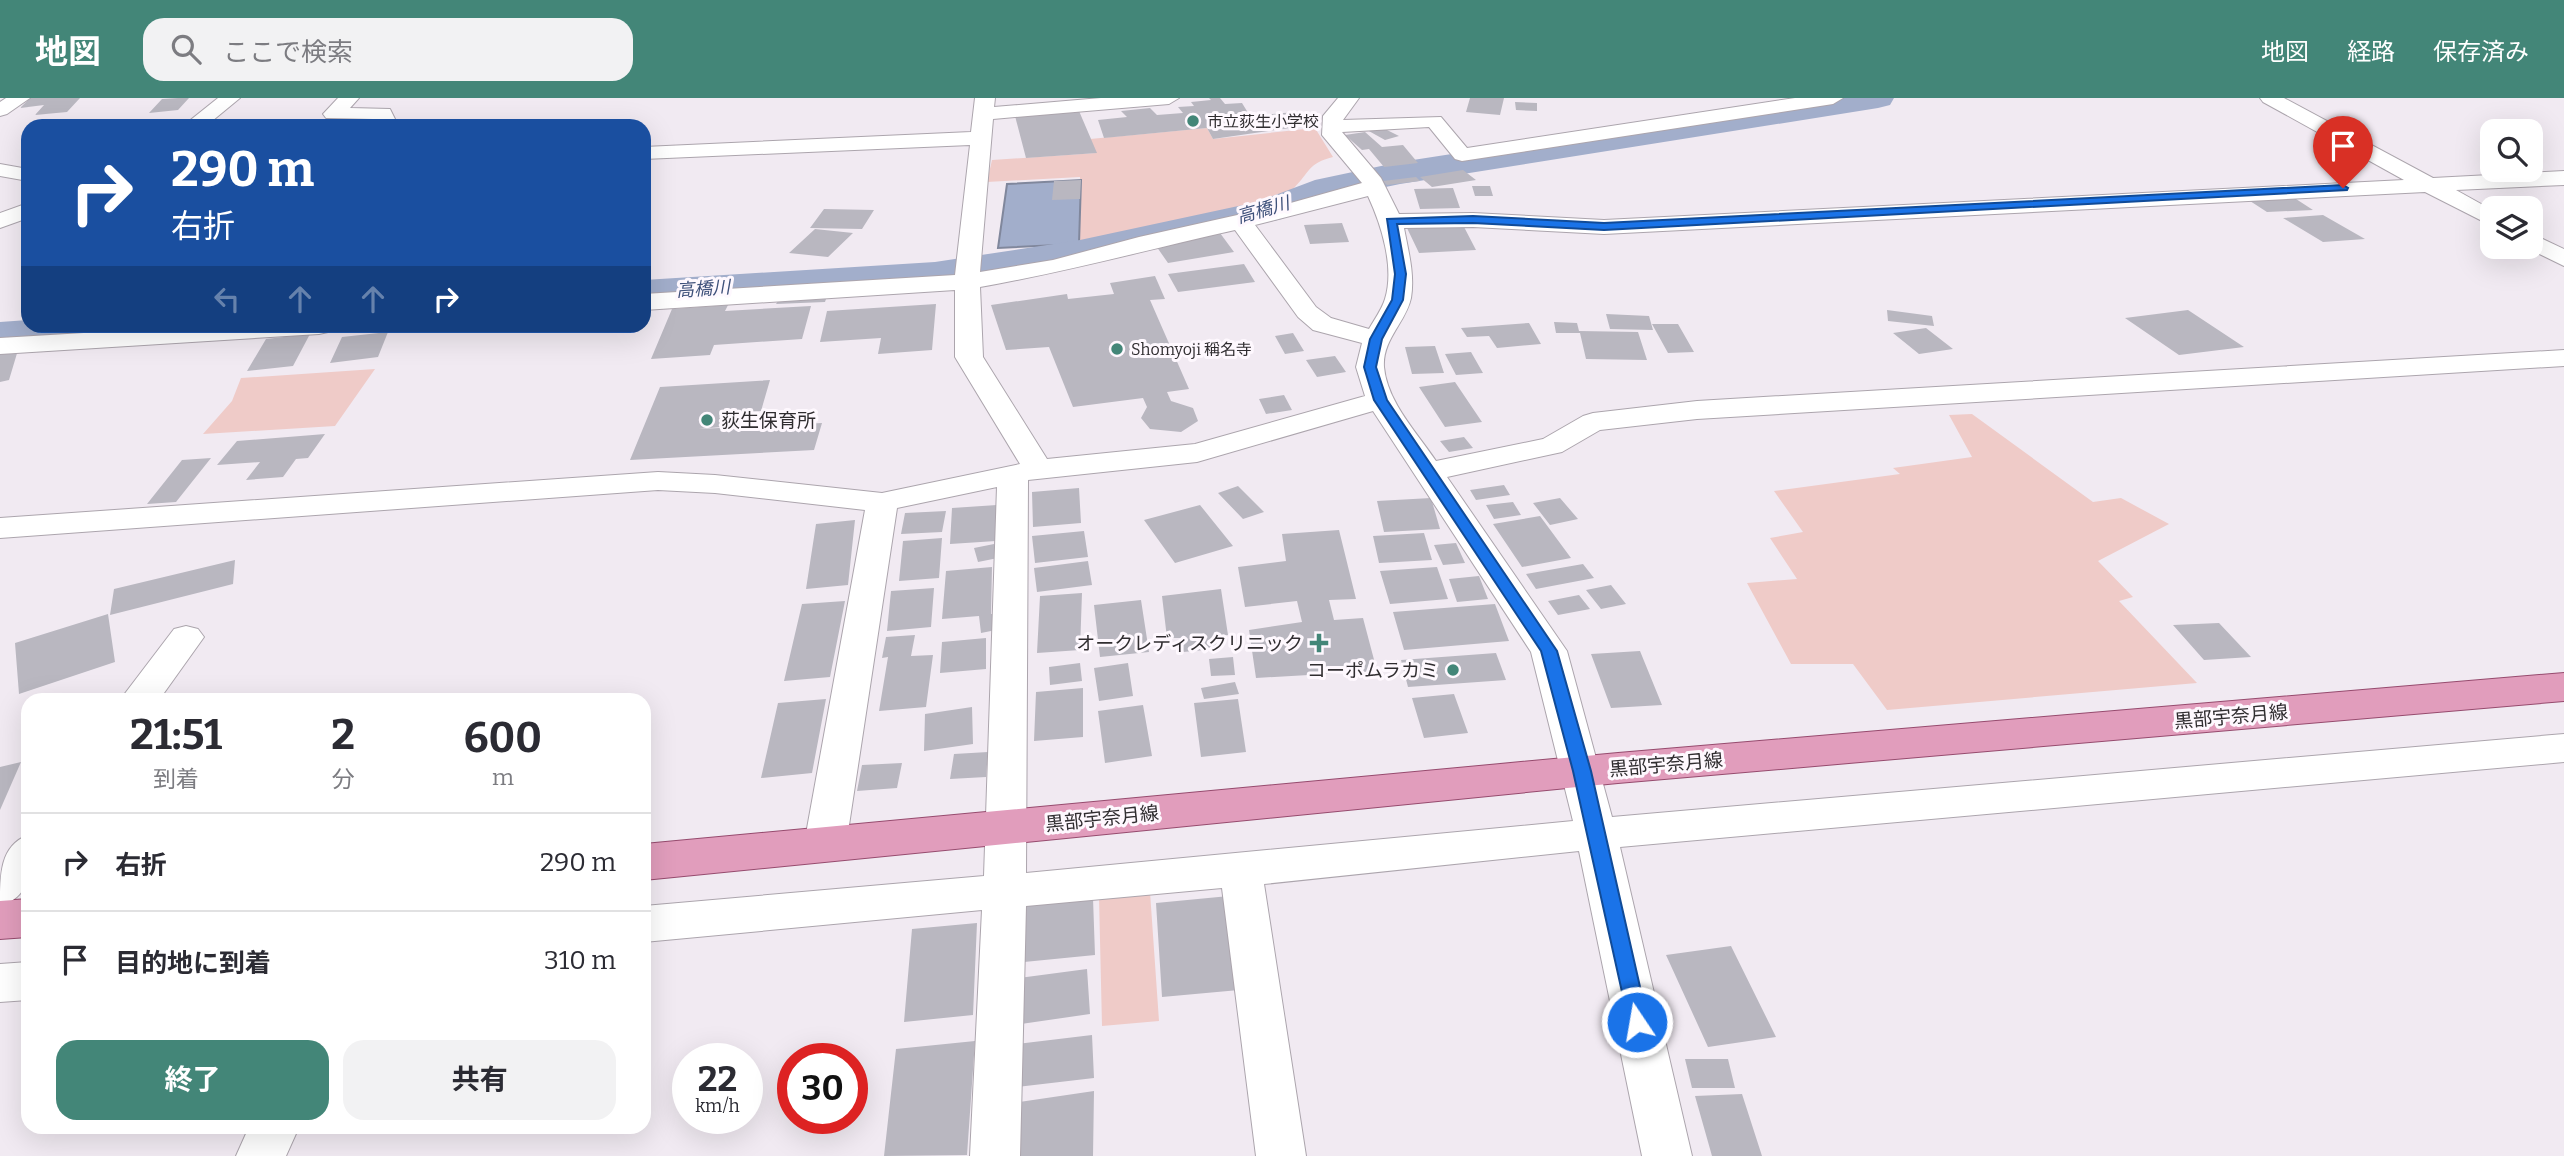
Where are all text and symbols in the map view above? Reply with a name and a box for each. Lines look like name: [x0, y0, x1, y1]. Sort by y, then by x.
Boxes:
search box: [143, 18, 633, 81]
icon: search: [167, 30, 205, 68]
text: 地図: [35, 32, 101, 72]
text: ここで検索: [223, 37, 353, 68]
text: 地図: [2261, 38, 2309, 66]
text: 経路: [2347, 38, 2395, 66]
text: 保存済み: [2433, 38, 2529, 66]
place label: 市立荻生小学校: [1207, 112, 1319, 131]
marker: 市立荻生小学校: [1185, 113, 1201, 129]
pin: [2313, 116, 2373, 188]
map controls: [2480, 119, 2543, 259]
button: search: [2480, 119, 2543, 182]
icon: arrive: [2324, 127, 2362, 165]
text: 290 m: [171, 140, 314, 199]
icon: right: [56, 147, 147, 238]
water label: 高橋川: [1234, 191, 1294, 228]
button: layers: [2480, 196, 2543, 259]
text: 右折: [171, 207, 235, 245]
water label: 高橋川: [675, 276, 733, 302]
icon: left: [208, 280, 246, 318]
icon: ahead: [281, 280, 319, 318]
icon: ahead: [354, 280, 392, 318]
icon: right: [427, 280, 465, 318]
place label: Shomyoji 稱名寺: [1131, 340, 1252, 359]
marker: Shomyoji 稱名寺: [1109, 341, 1125, 357]
place label: 荻生保育所: [721, 409, 816, 432]
marker: 荻生保育所: [699, 412, 715, 428]
place label: オークレディスクリニック: [1076, 632, 1303, 655]
marker: オークレディスクリニック: [1309, 633, 1329, 653]
place label: コーポムラカミ: [1307, 659, 1439, 682]
marker: コーポムラカミ: [1445, 662, 1461, 678]
street label: 黒部宇奈月線: [2173, 700, 2289, 733]
text: 21:51: [130, 710, 222, 760]
text: 2: [331, 710, 355, 760]
text: 600: [464, 713, 542, 763]
street label: 黒部宇奈月線: [1608, 748, 1724, 781]
text: m: [492, 763, 514, 791]
text: 到着: [153, 765, 199, 793]
text: 分: [331, 765, 354, 793]
street label: 黒部宇奈月線: [1044, 801, 1160, 836]
icon: right: [56, 843, 94, 881]
text: 290 m: [540, 847, 616, 878]
text: 右折: [115, 850, 167, 881]
icon: arrive: [56, 941, 94, 979]
text: 310 m: [544, 945, 616, 976]
text: 目的地に到着: [115, 948, 271, 979]
position arrow: [1600, 985, 1674, 1059]
button: 終了: [56, 1040, 329, 1120]
button: 共有: [343, 1040, 616, 1120]
speed limit sign: 30: [777, 1043, 868, 1134]
text: 22: [698, 1058, 737, 1100]
text: km/h: [695, 1095, 740, 1117]

